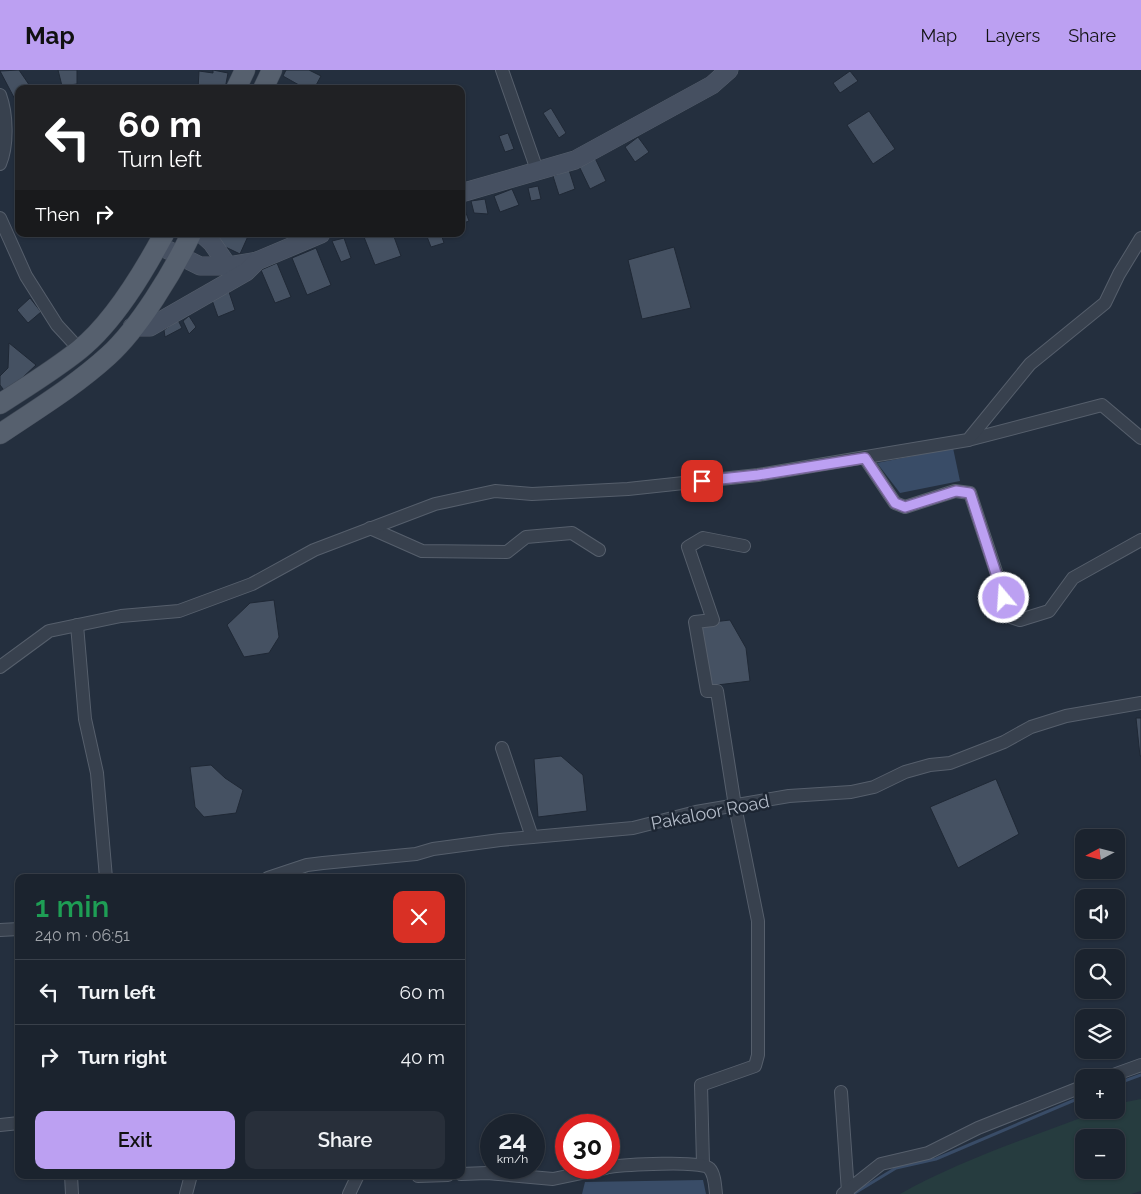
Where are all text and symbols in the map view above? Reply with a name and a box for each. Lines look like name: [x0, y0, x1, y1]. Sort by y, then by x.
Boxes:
text: Map: [25, 21, 75, 50]
text: Map: [921, 25, 957, 46]
text: Layers: [985, 25, 1040, 46]
text: Share: [1068, 25, 1116, 46]
text: 60 m: [118, 104, 202, 145]
icon: left: [35, 105, 100, 170]
text: Turn left: [118, 146, 202, 172]
icon: right: [90, 200, 118, 228]
text: Then: [35, 203, 80, 225]
pin: [681, 460, 723, 502]
icon: arrive: [688, 467, 716, 495]
position arrow: [977, 571, 1029, 623]
street label: Pakaloor Road: [649, 790, 771, 834]
north arrow: [1075, 829, 1125, 879]
map controls: [1075, 829, 1125, 1179]
text: 1 min: [35, 889, 110, 924]
button: sound: [1075, 889, 1125, 939]
button: close: [393, 891, 445, 943]
text: 240 m · 06:51: [35, 926, 130, 945]
button: search: [1075, 949, 1125, 999]
icon: left: [35, 978, 63, 1006]
text: Turn left: [78, 981, 155, 1003]
text: 60 m: [400, 981, 445, 1003]
button: layers: [1075, 1009, 1125, 1059]
icon: right: [35, 1043, 63, 1071]
text: Turn right: [78, 1046, 167, 1068]
text: 40 m: [401, 1046, 445, 1068]
button: +: [1075, 1069, 1125, 1119]
button: Exit: [35, 1111, 235, 1169]
button: Share: [245, 1111, 445, 1169]
speed limit sign: 30: [555, 1114, 620, 1179]
text: 24: [498, 1125, 527, 1155]
button: −: [1075, 1129, 1125, 1179]
text: km/h: [497, 1152, 528, 1166]

